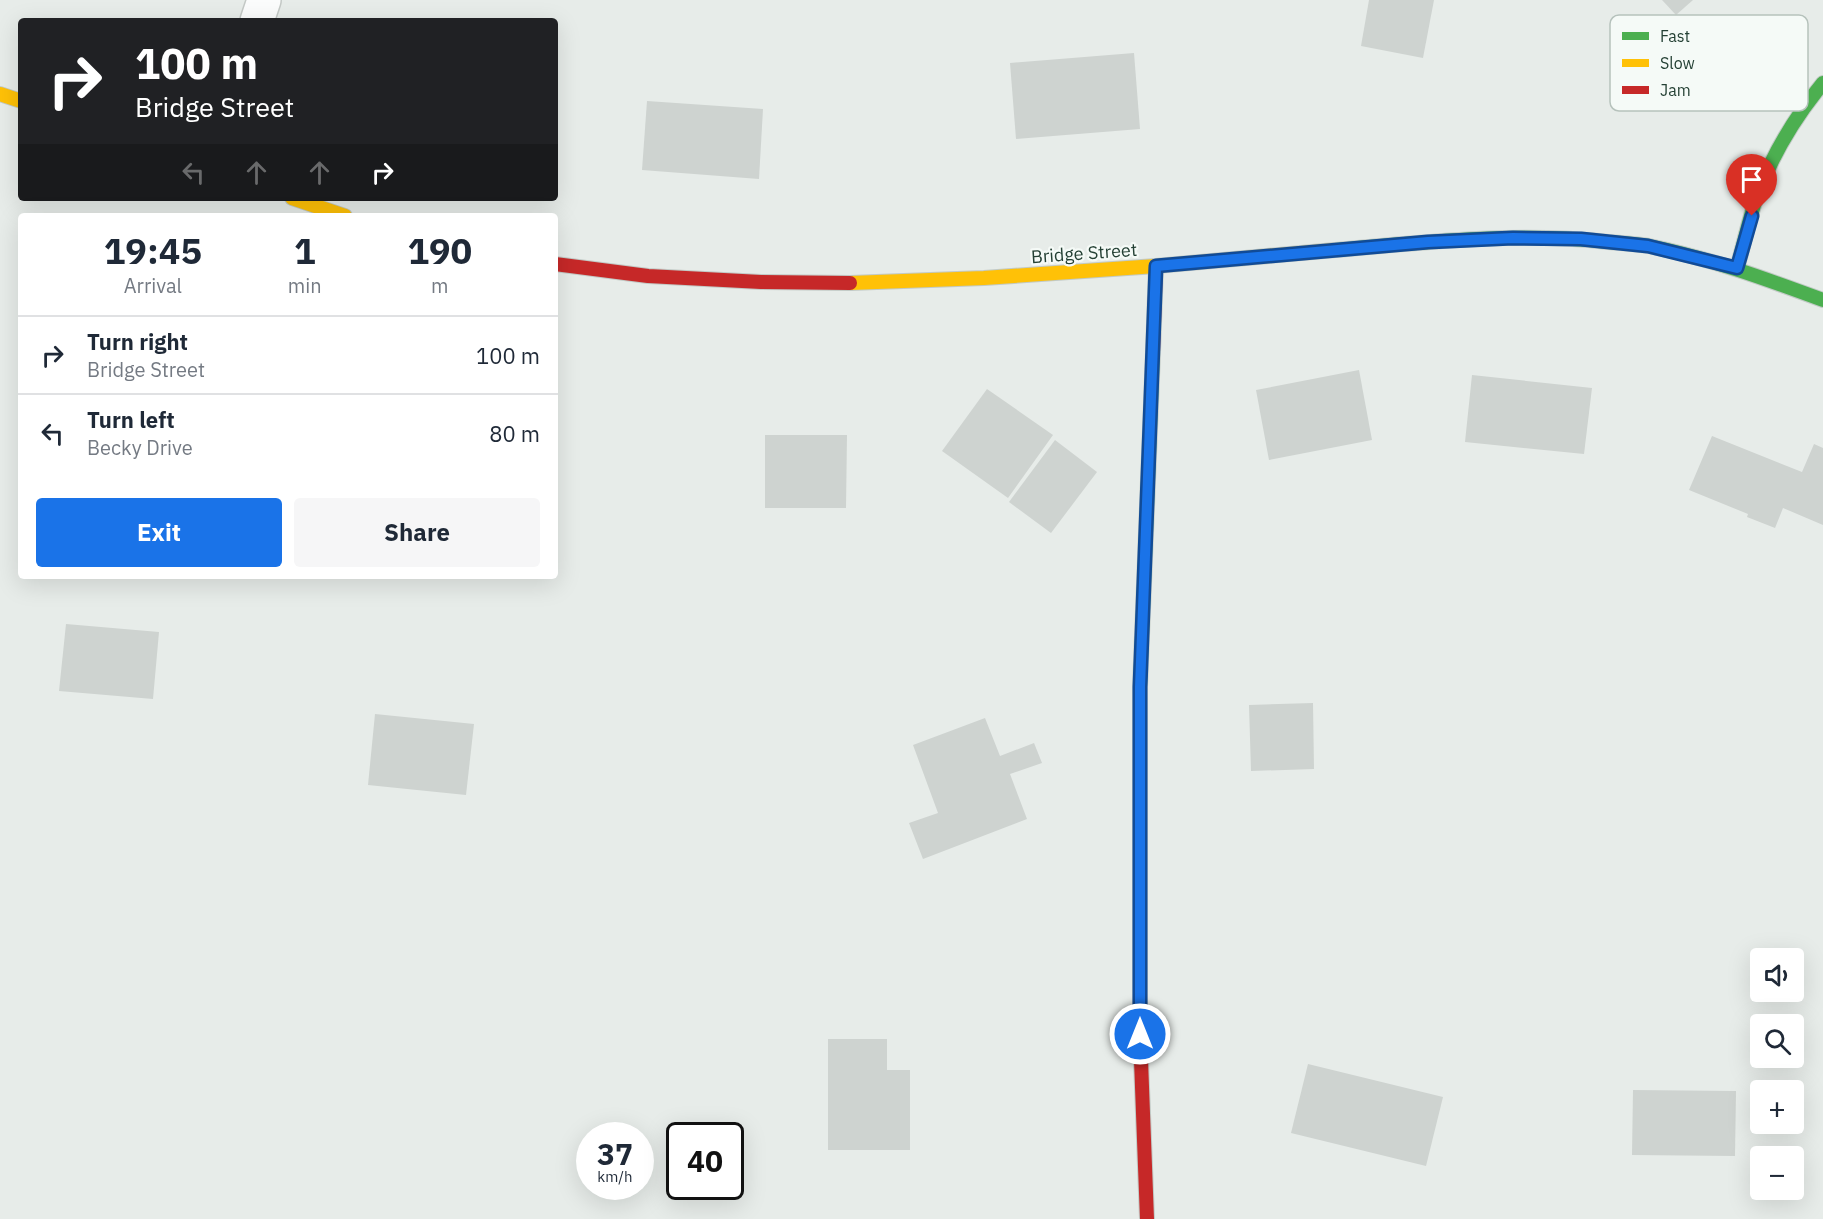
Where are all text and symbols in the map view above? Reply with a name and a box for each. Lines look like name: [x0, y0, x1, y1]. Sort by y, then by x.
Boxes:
legend: [1610, 15, 1808, 111]
text: Fast: [1660, 26, 1690, 46]
text: 100 m: [135, 36, 258, 91]
icon: right: [36, 42, 114, 120]
text: Slow: [1660, 53, 1695, 73]
text: Jam: [1660, 80, 1691, 100]
text: Bridge Street: [135, 89, 294, 124]
pin: [1726, 154, 1777, 216]
icon: left: [177, 156, 210, 189]
icon: ahead: [240, 156, 273, 189]
icon: ahead: [303, 156, 336, 189]
icon: right: [366, 156, 399, 189]
icon: arrive: [1735, 163, 1768, 196]
text: 19:45: [104, 227, 202, 274]
text: 1: [294, 227, 316, 274]
text: 190: [407, 227, 472, 274]
street label: Bridge Street: [1030, 238, 1138, 268]
text: Arrival: [124, 272, 182, 299]
text: min: [288, 272, 322, 299]
text: m: [431, 272, 449, 299]
text: Turn right: [87, 327, 188, 356]
icon: right: [36, 339, 69, 372]
text: 100 m: [476, 341, 540, 370]
text: Bridge Street: [87, 356, 205, 383]
text: Turn left: [87, 405, 175, 434]
icon: left: [36, 417, 69, 450]
text: 80 m: [489, 419, 540, 448]
text: Becky Drive: [87, 434, 193, 461]
button: Exit: [36, 498, 282, 567]
button: Share: [294, 498, 540, 567]
map controls: [1750, 948, 1804, 1200]
button: sound: [1750, 948, 1804, 1002]
position arrow: [1108, 1002, 1172, 1066]
button: search: [1750, 1014, 1804, 1068]
button: +: [1750, 1080, 1804, 1134]
speed limit sign: 40: [666, 1122, 744, 1200]
text: 37: [597, 1134, 633, 1173]
button: −: [1750, 1146, 1804, 1200]
text: km/h: [597, 1167, 633, 1186]

